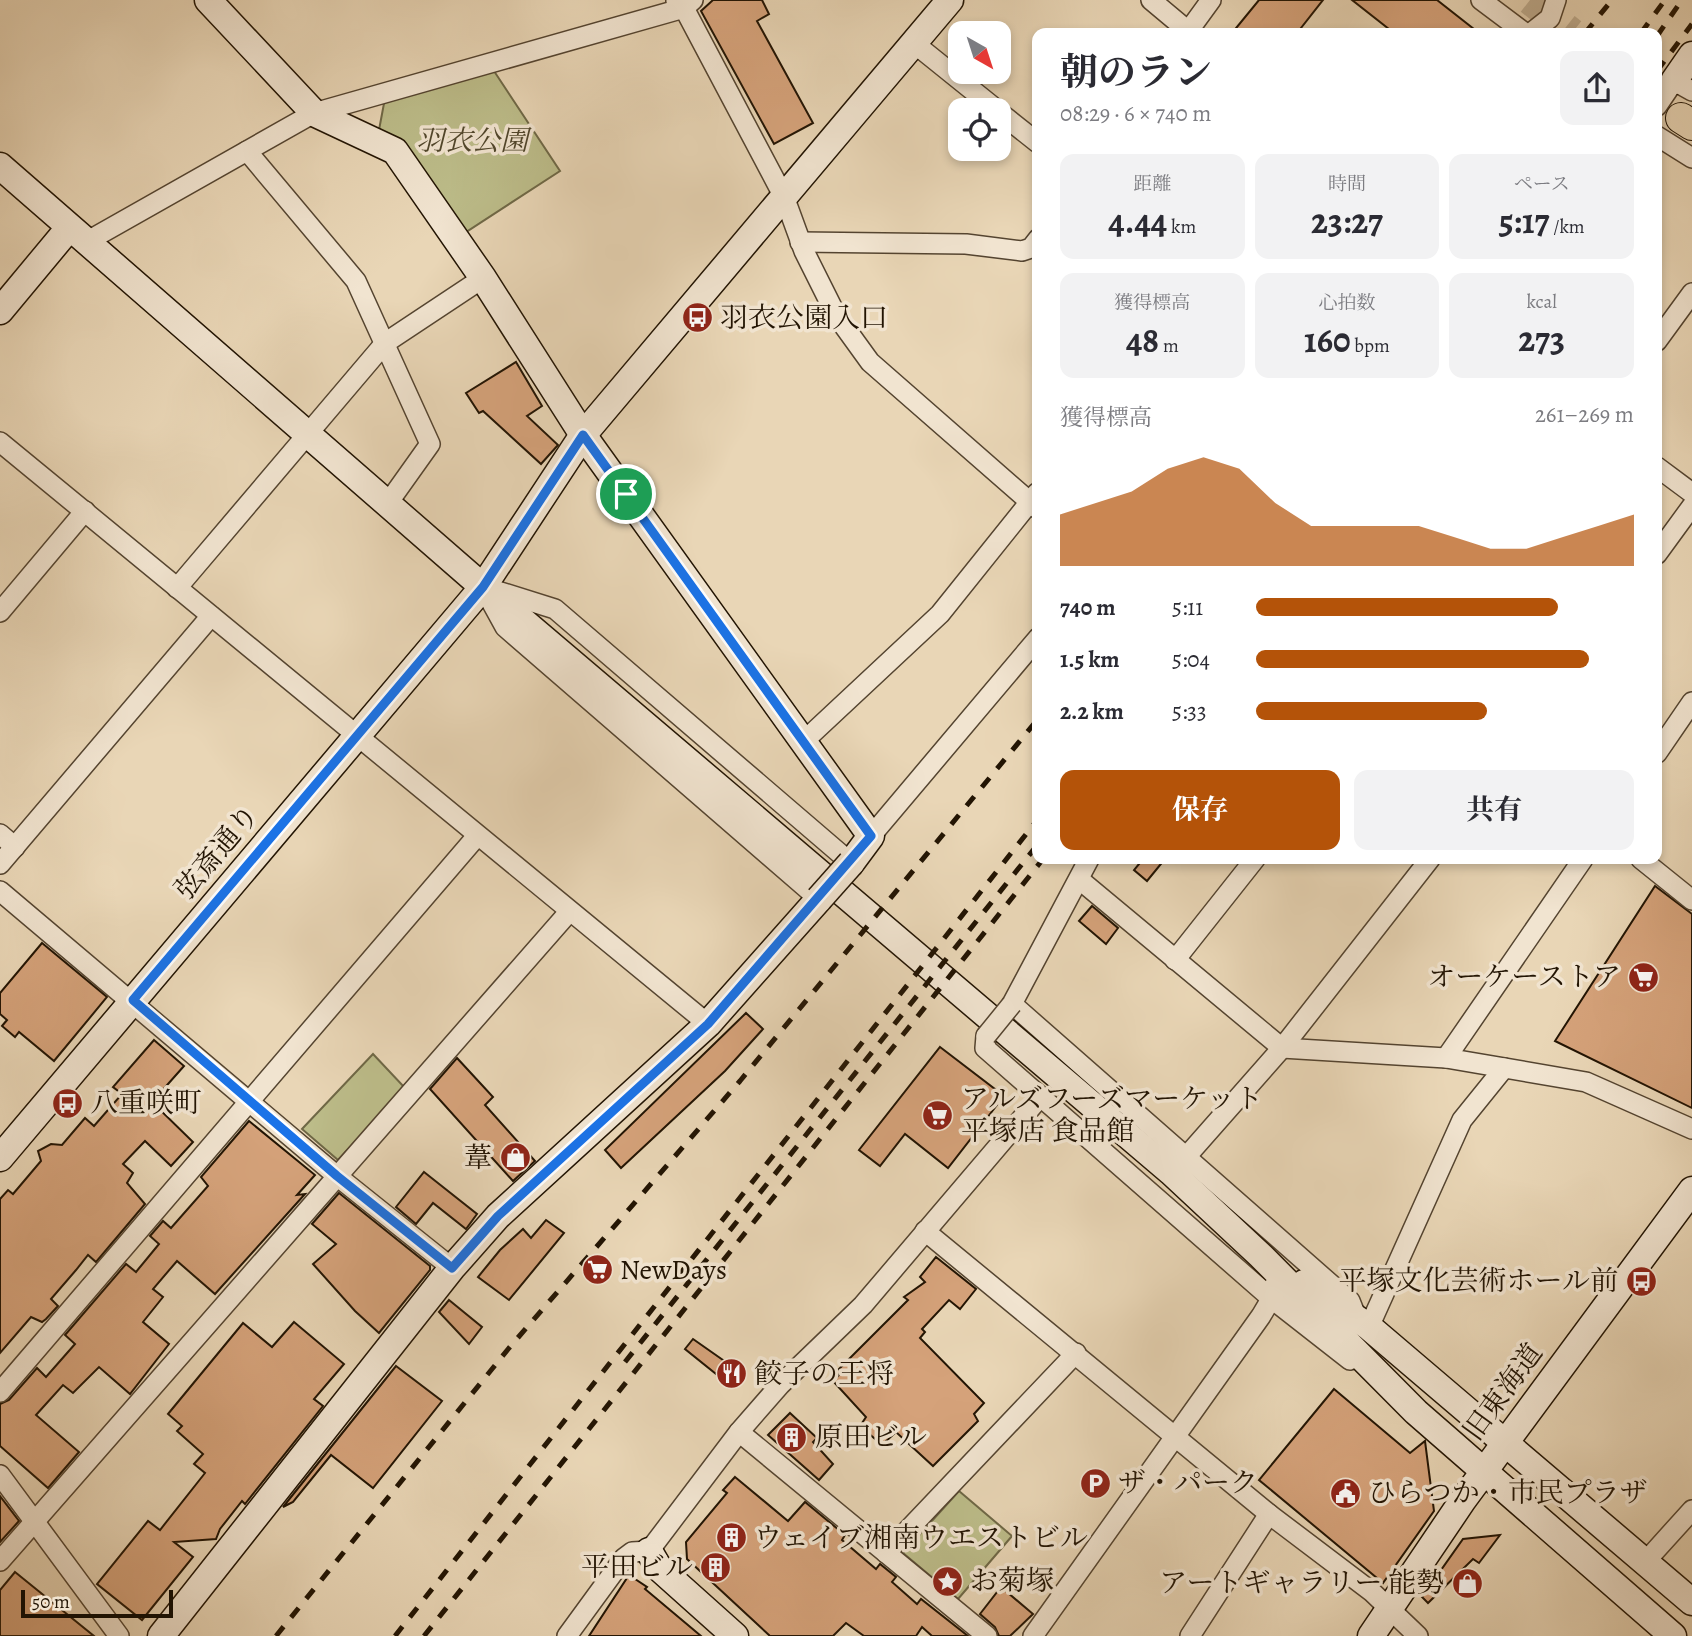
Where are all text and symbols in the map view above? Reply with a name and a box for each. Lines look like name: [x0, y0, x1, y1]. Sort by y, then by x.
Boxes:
north arrow: [948, 21, 1012, 84]
map controls: [948, 21, 1011, 161]
text: 朝のラン: [1060, 46, 1212, 98]
button: share: [1560, 51, 1634, 125]
button: locate: [948, 98, 1011, 161]
text: 08:29 · 6 × 740 m: [1060, 98, 1211, 129]
park label: 羽衣公園: [416, 122, 532, 160]
text: 距離: [1133, 171, 1171, 197]
text: 時間: [1328, 171, 1366, 197]
text: ペース: [1514, 171, 1570, 197]
text: 4.44: [1108, 197, 1167, 245]
text: 23:27: [1311, 197, 1383, 245]
text: 5:17: [1499, 197, 1549, 245]
text: km: [1167, 214, 1196, 240]
text: /km: [1549, 214, 1585, 240]
text: kcal: [1526, 289, 1557, 315]
text: 獲得標高: [1114, 290, 1190, 316]
text: 心拍数: [1318, 290, 1376, 316]
place label: 羽衣公園入口: [720, 299, 888, 337]
bus stop icon: 羽衣公園入口: [680, 301, 714, 335]
text: 273: [1518, 315, 1565, 363]
text: 48: [1126, 316, 1159, 364]
text: 160: [1304, 316, 1351, 364]
text: m: [1159, 333, 1179, 359]
text: bpm: [1351, 333, 1390, 359]
text: 261–269 m: [1535, 399, 1634, 430]
text: 獲得標高: [1060, 402, 1152, 433]
pin: [596, 464, 656, 524]
icon: arrive: [607, 475, 645, 513]
text: 740 m: [1060, 592, 1115, 623]
text: 5:11: [1172, 592, 1203, 623]
text: 1.5 km: [1060, 644, 1120, 675]
text: 5:04: [1172, 644, 1210, 675]
text: 2.2 km: [1060, 696, 1124, 727]
text: 5:33: [1172, 696, 1207, 727]
button: 保存: [1060, 770, 1340, 850]
button: 共有: [1354, 770, 1634, 850]
street label: 弦斎通り: [166, 797, 268, 907]
place label: オーケーストア: [1427, 958, 1621, 996]
supermarket icon: オーケーストア: [1627, 960, 1661, 994]
place label: アルズフーズマーケット 平塚店 食品館: [961, 1080, 1263, 1150]
place label: 八重咲町: [90, 1084, 202, 1122]
bus stop icon: 八重咲町: [50, 1086, 84, 1120]
supermarket icon: アルズフーズマーケット 平塚店 食品館: [921, 1098, 955, 1132]
place label: 葦: [464, 1139, 492, 1177]
shop icon: 葦: [498, 1141, 532, 1175]
place label: NewDays: [620, 1251, 727, 1289]
supermarket icon: NewDays: [580, 1253, 614, 1287]
place label: 平塚文化芸術ホール前: [1339, 1262, 1618, 1300]
bus stop icon: 平塚文化芸術ホール前: [1624, 1264, 1658, 1298]
street label: 旧東海道: [1455, 1336, 1551, 1448]
place label: 餃子の王将: [754, 1355, 894, 1393]
restaurant icon: 餃子の王将: [714, 1357, 748, 1391]
place label: 原田ビル: [815, 1418, 927, 1456]
building icon: 原田ビル: [775, 1420, 809, 1454]
place label: ザ・パーク: [1118, 1464, 1258, 1502]
parking icon: ザ・パーク: [1078, 1466, 1112, 1500]
place label: ひらつか・市民プラザ: [1368, 1474, 1648, 1512]
public building icon: ひらつか・市民プラザ: [1328, 1476, 1362, 1510]
place label: ウェイブ湘南ウエストビル: [754, 1519, 1088, 1557]
building icon: ウェイブ湘南ウエストビル: [714, 1521, 748, 1555]
place label: 平田ビル: [581, 1548, 693, 1586]
building icon: 平田ビル: [699, 1550, 733, 1584]
place label: お菊塚: [970, 1562, 1054, 1600]
place icon: お菊塚: [930, 1564, 964, 1598]
place label: アートギャラリー 能勢: [1159, 1564, 1444, 1602]
shop icon: アートギャラリー 能勢: [1450, 1566, 1484, 1600]
scale bar: [21, 1587, 173, 1619]
text: 50 m: [32, 1589, 70, 1615]

